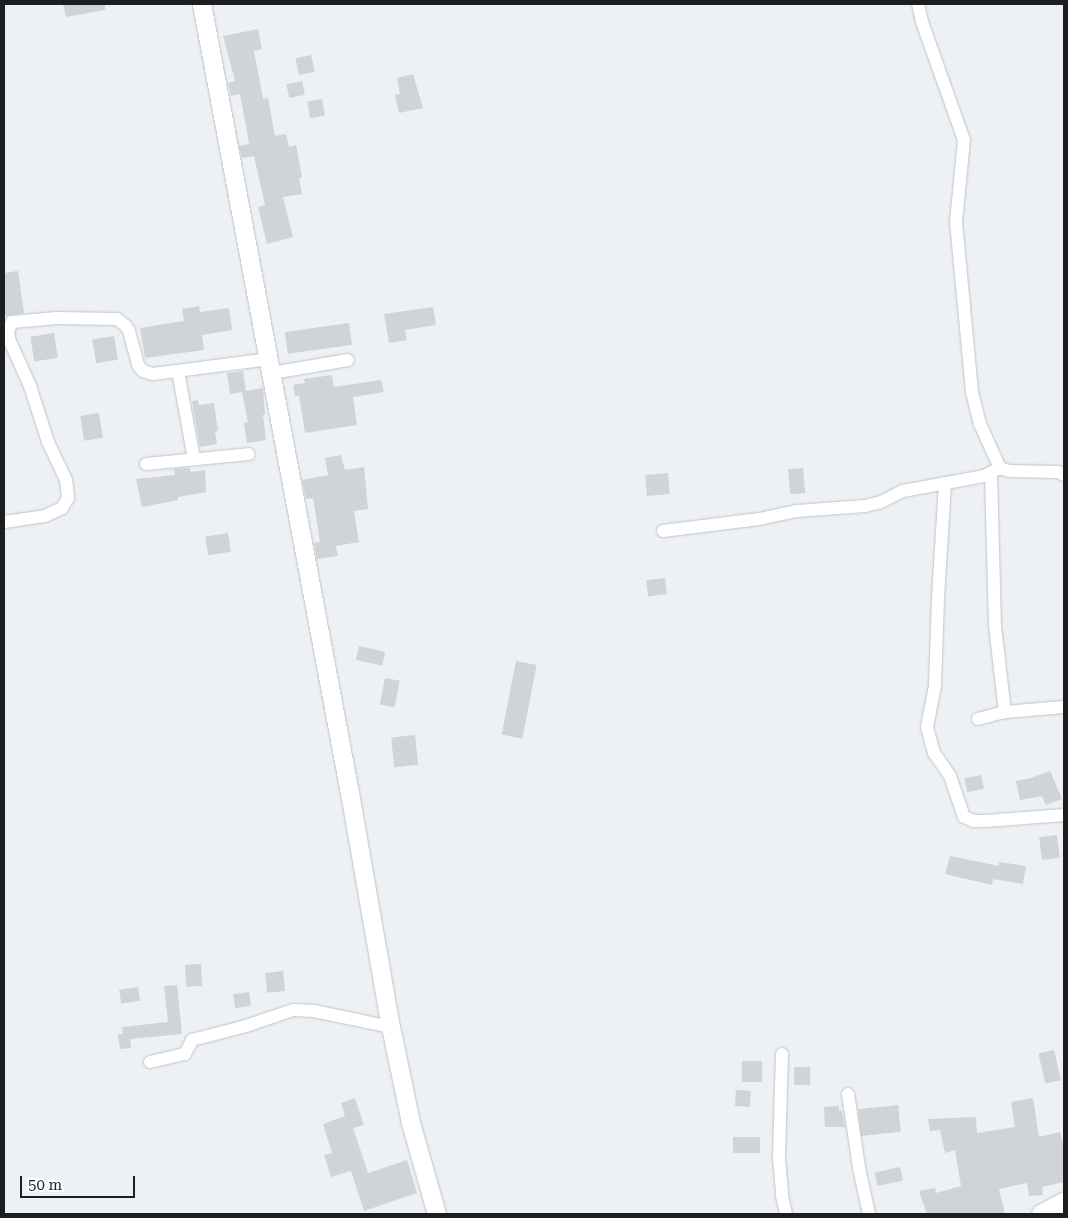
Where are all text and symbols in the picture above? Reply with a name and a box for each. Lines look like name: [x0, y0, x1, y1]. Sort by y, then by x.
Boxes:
scale bar: [22, 1166, 138, 1198]
text: 50 m: [28, 1176, 62, 1194]

